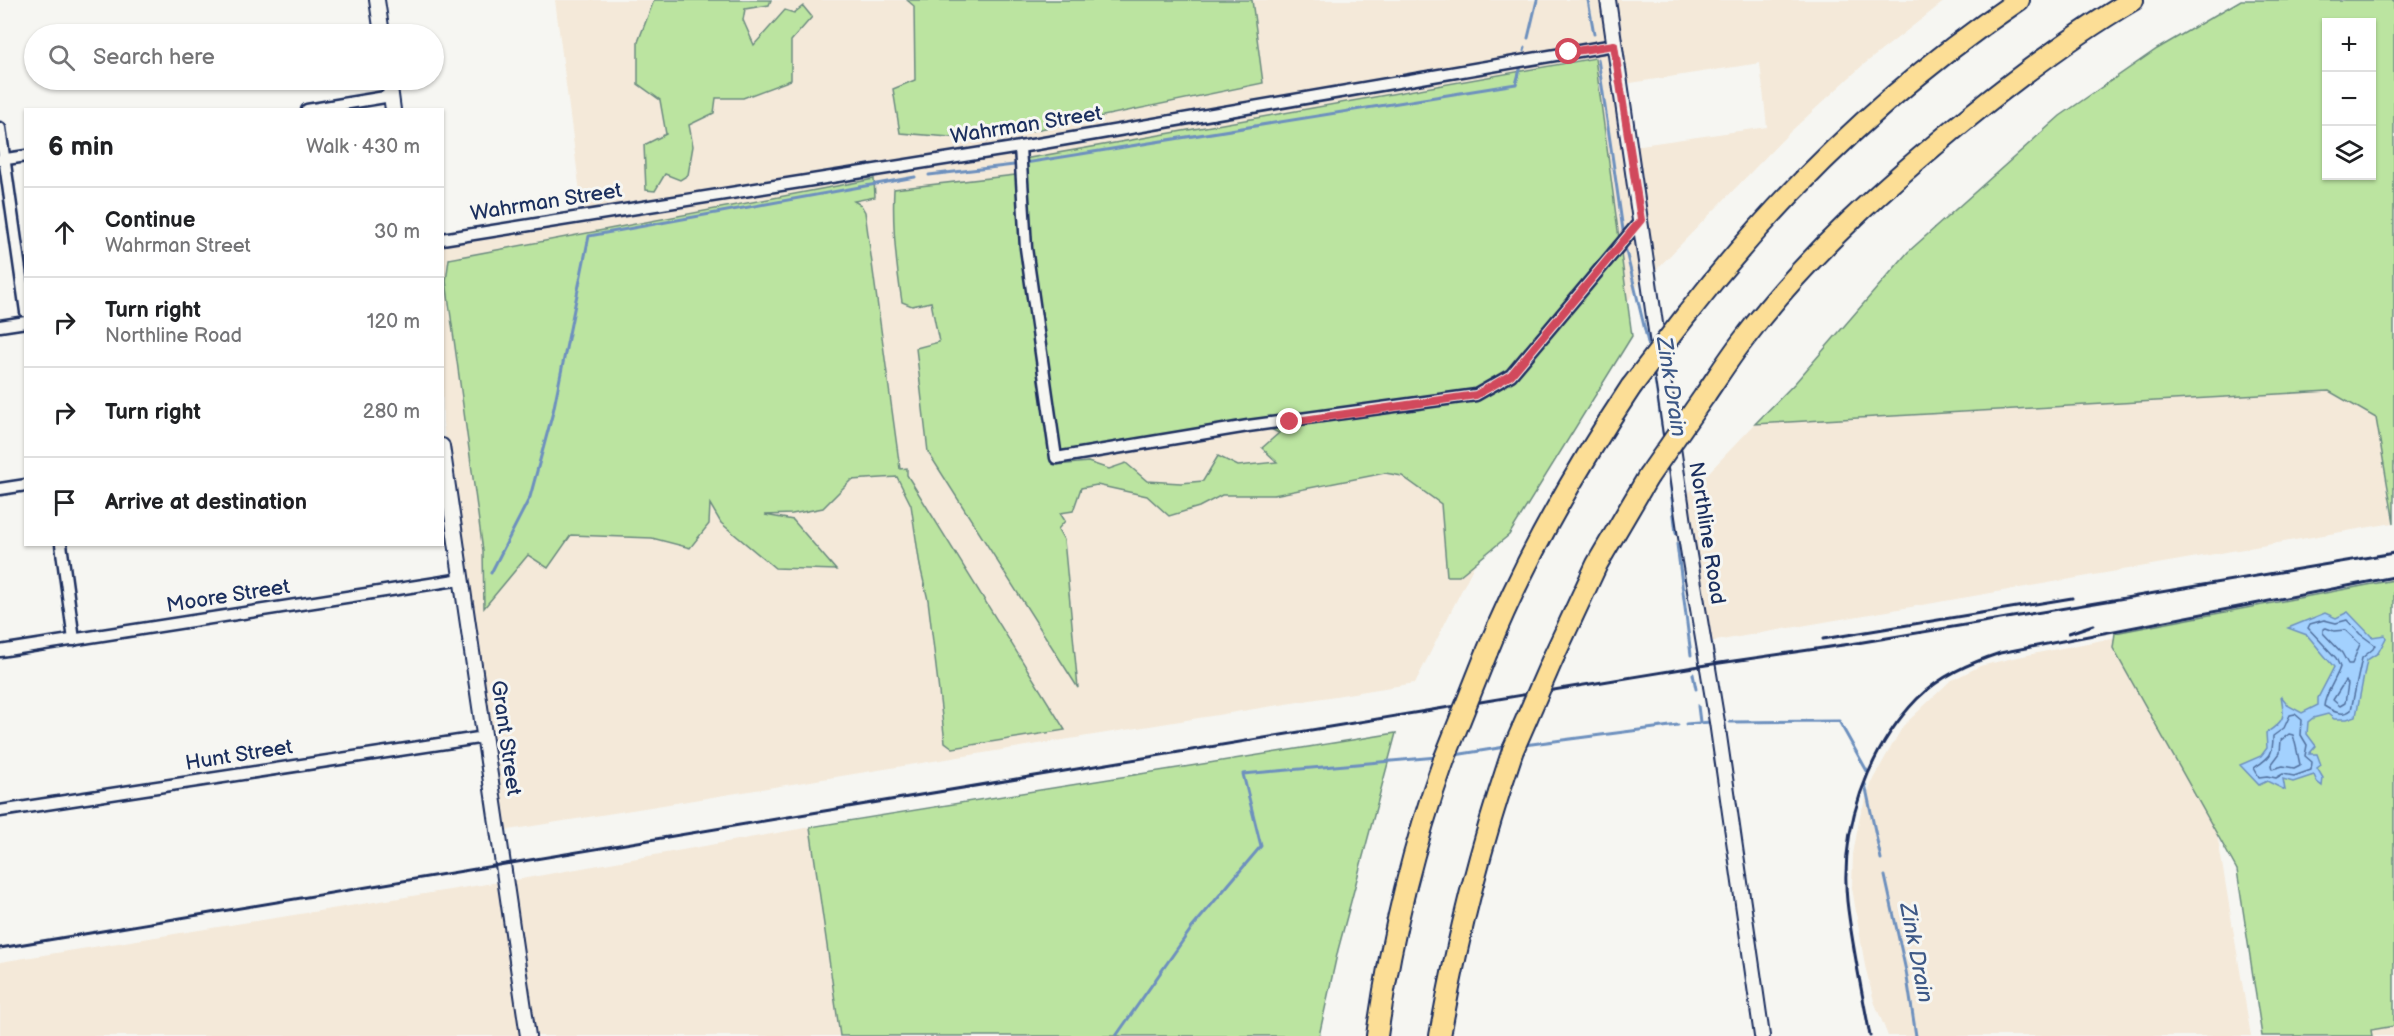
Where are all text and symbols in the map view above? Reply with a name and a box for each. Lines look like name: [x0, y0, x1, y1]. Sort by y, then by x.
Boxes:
map controls: [2322, 18, 2376, 180]
button: +: [2322, 18, 2376, 72]
search box: [24, 24, 444, 90]
route start: [1555, 38, 1581, 64]
icon: search: [45, 41, 78, 74]
text: Search here: [93, 44, 215, 71]
button: −: [2322, 72, 2376, 126]
street label: Wahrman Street: [948, 101, 1104, 149]
button: layers: [2322, 126, 2376, 180]
text: 6 min: [48, 132, 114, 163]
text: Walk · 430 m: [306, 135, 420, 159]
street label: Wahrman Street: [468, 178, 624, 226]
text: Continue: [105, 207, 195, 234]
icon: ahead: [48, 216, 81, 249]
text: 30 m: [374, 220, 420, 244]
text: Wahrman Street: [105, 234, 251, 258]
text: Turn right: [105, 297, 201, 324]
icon: right: [48, 306, 81, 339]
text: 120 m: [367, 310, 420, 334]
text: Northline Road: [105, 324, 242, 348]
water label: Zink Drain: [1650, 334, 1692, 439]
icon: right: [48, 396, 81, 429]
text: Turn right: [105, 399, 201, 426]
text: 280 m: [363, 400, 420, 424]
route end: [1276, 408, 1302, 434]
street label: Northline Road: [1683, 460, 1731, 606]
icon: arrive: [48, 486, 81, 519]
text: Arrive at destination: [105, 489, 307, 516]
street label: Moore Street: [165, 574, 292, 618]
street label: Grant Street: [486, 679, 527, 798]
street label: Hunt Street: [184, 734, 295, 776]
water label: Zink Drain: [1893, 900, 1939, 1005]

